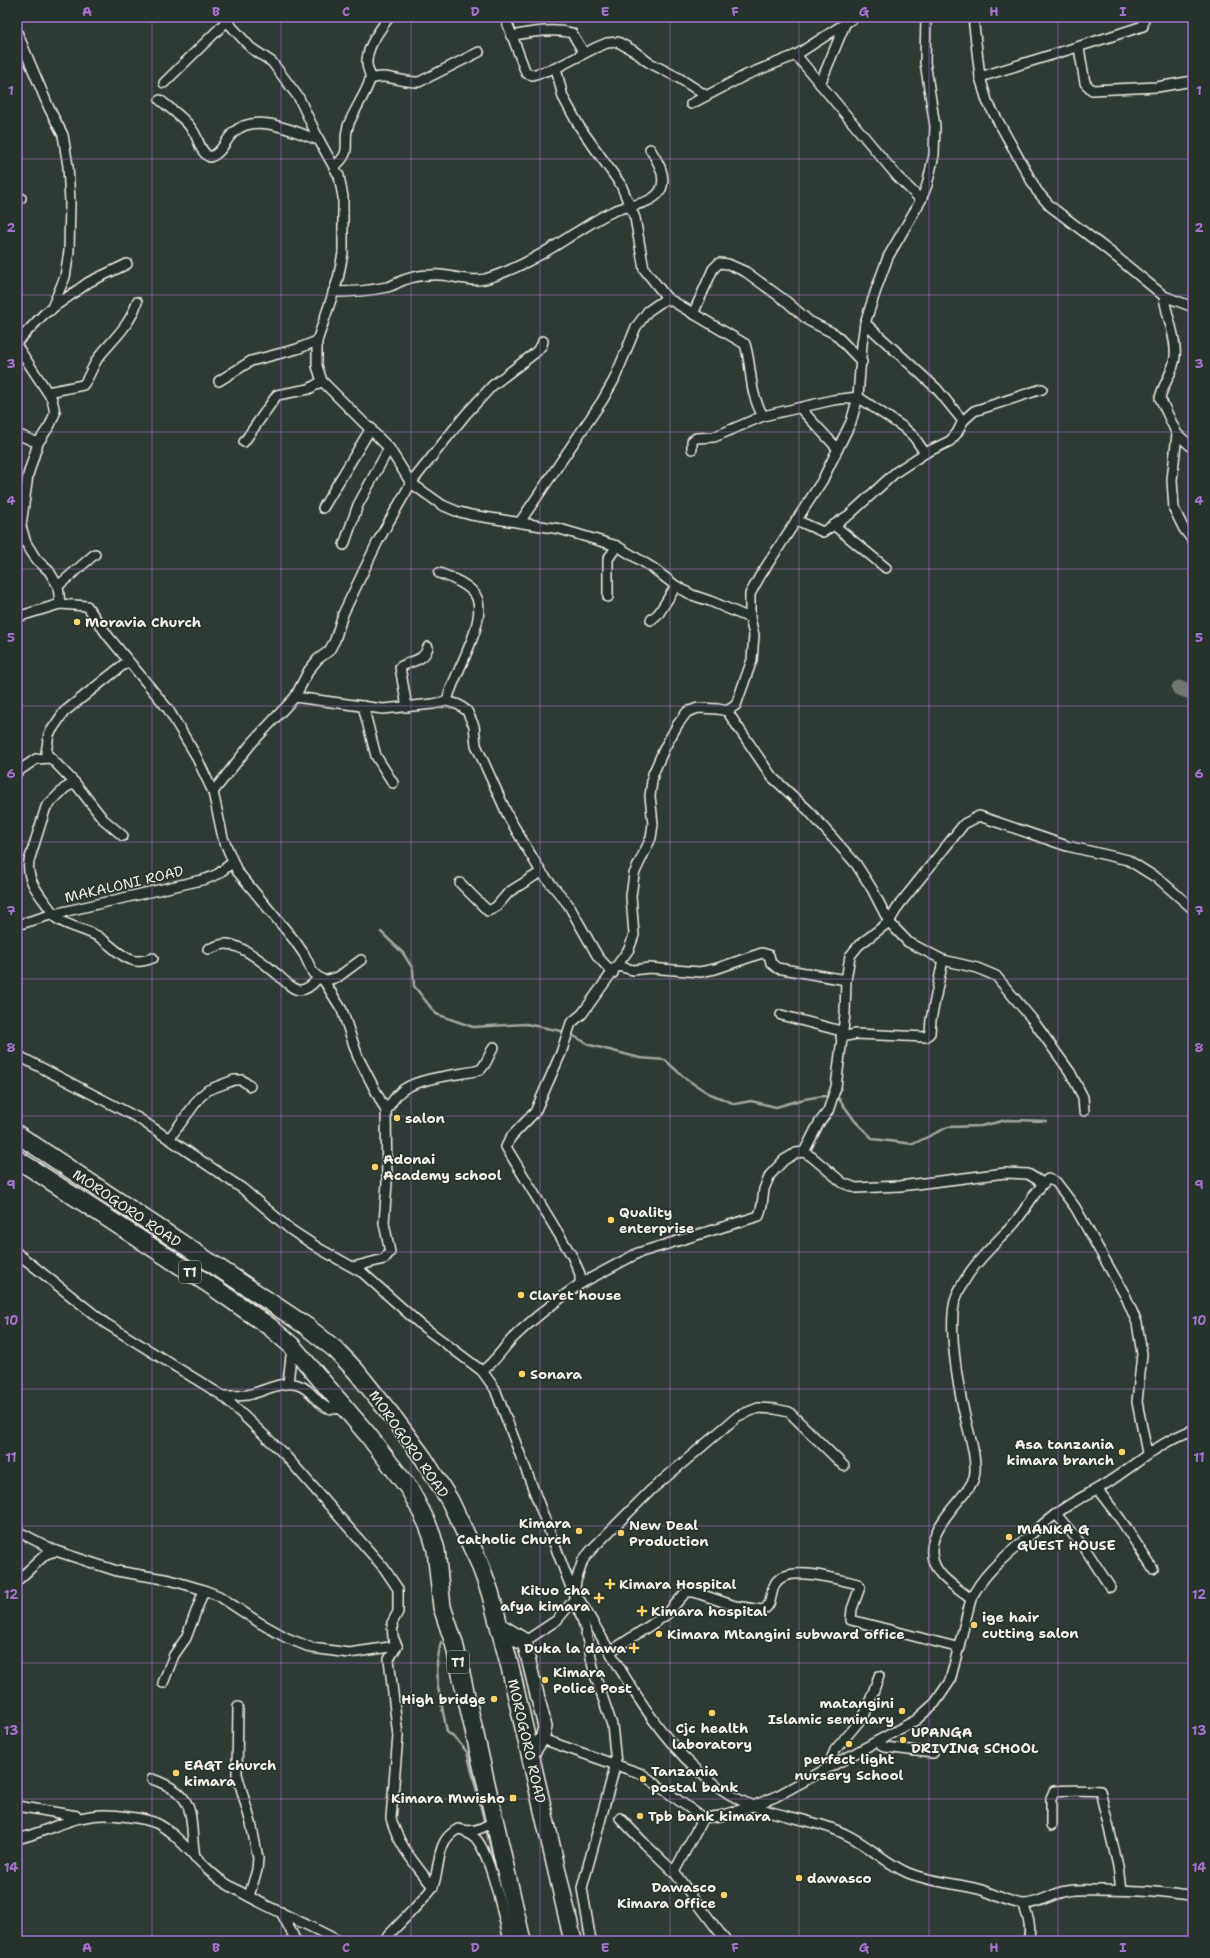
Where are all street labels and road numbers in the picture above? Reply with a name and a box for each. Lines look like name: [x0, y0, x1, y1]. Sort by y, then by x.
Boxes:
street label: MAKALONI ROAD: [63, 862, 185, 906]
street label: MOROGORO ROAD: [69, 1165, 185, 1251]
road number: T1: [179, 1261, 201, 1283]
street label: MOROGORO ROAD: [365, 1387, 453, 1501]
road number: T1: [447, 1651, 469, 1673]
street label: MOROGORO ROAD: [504, 1677, 550, 1805]

